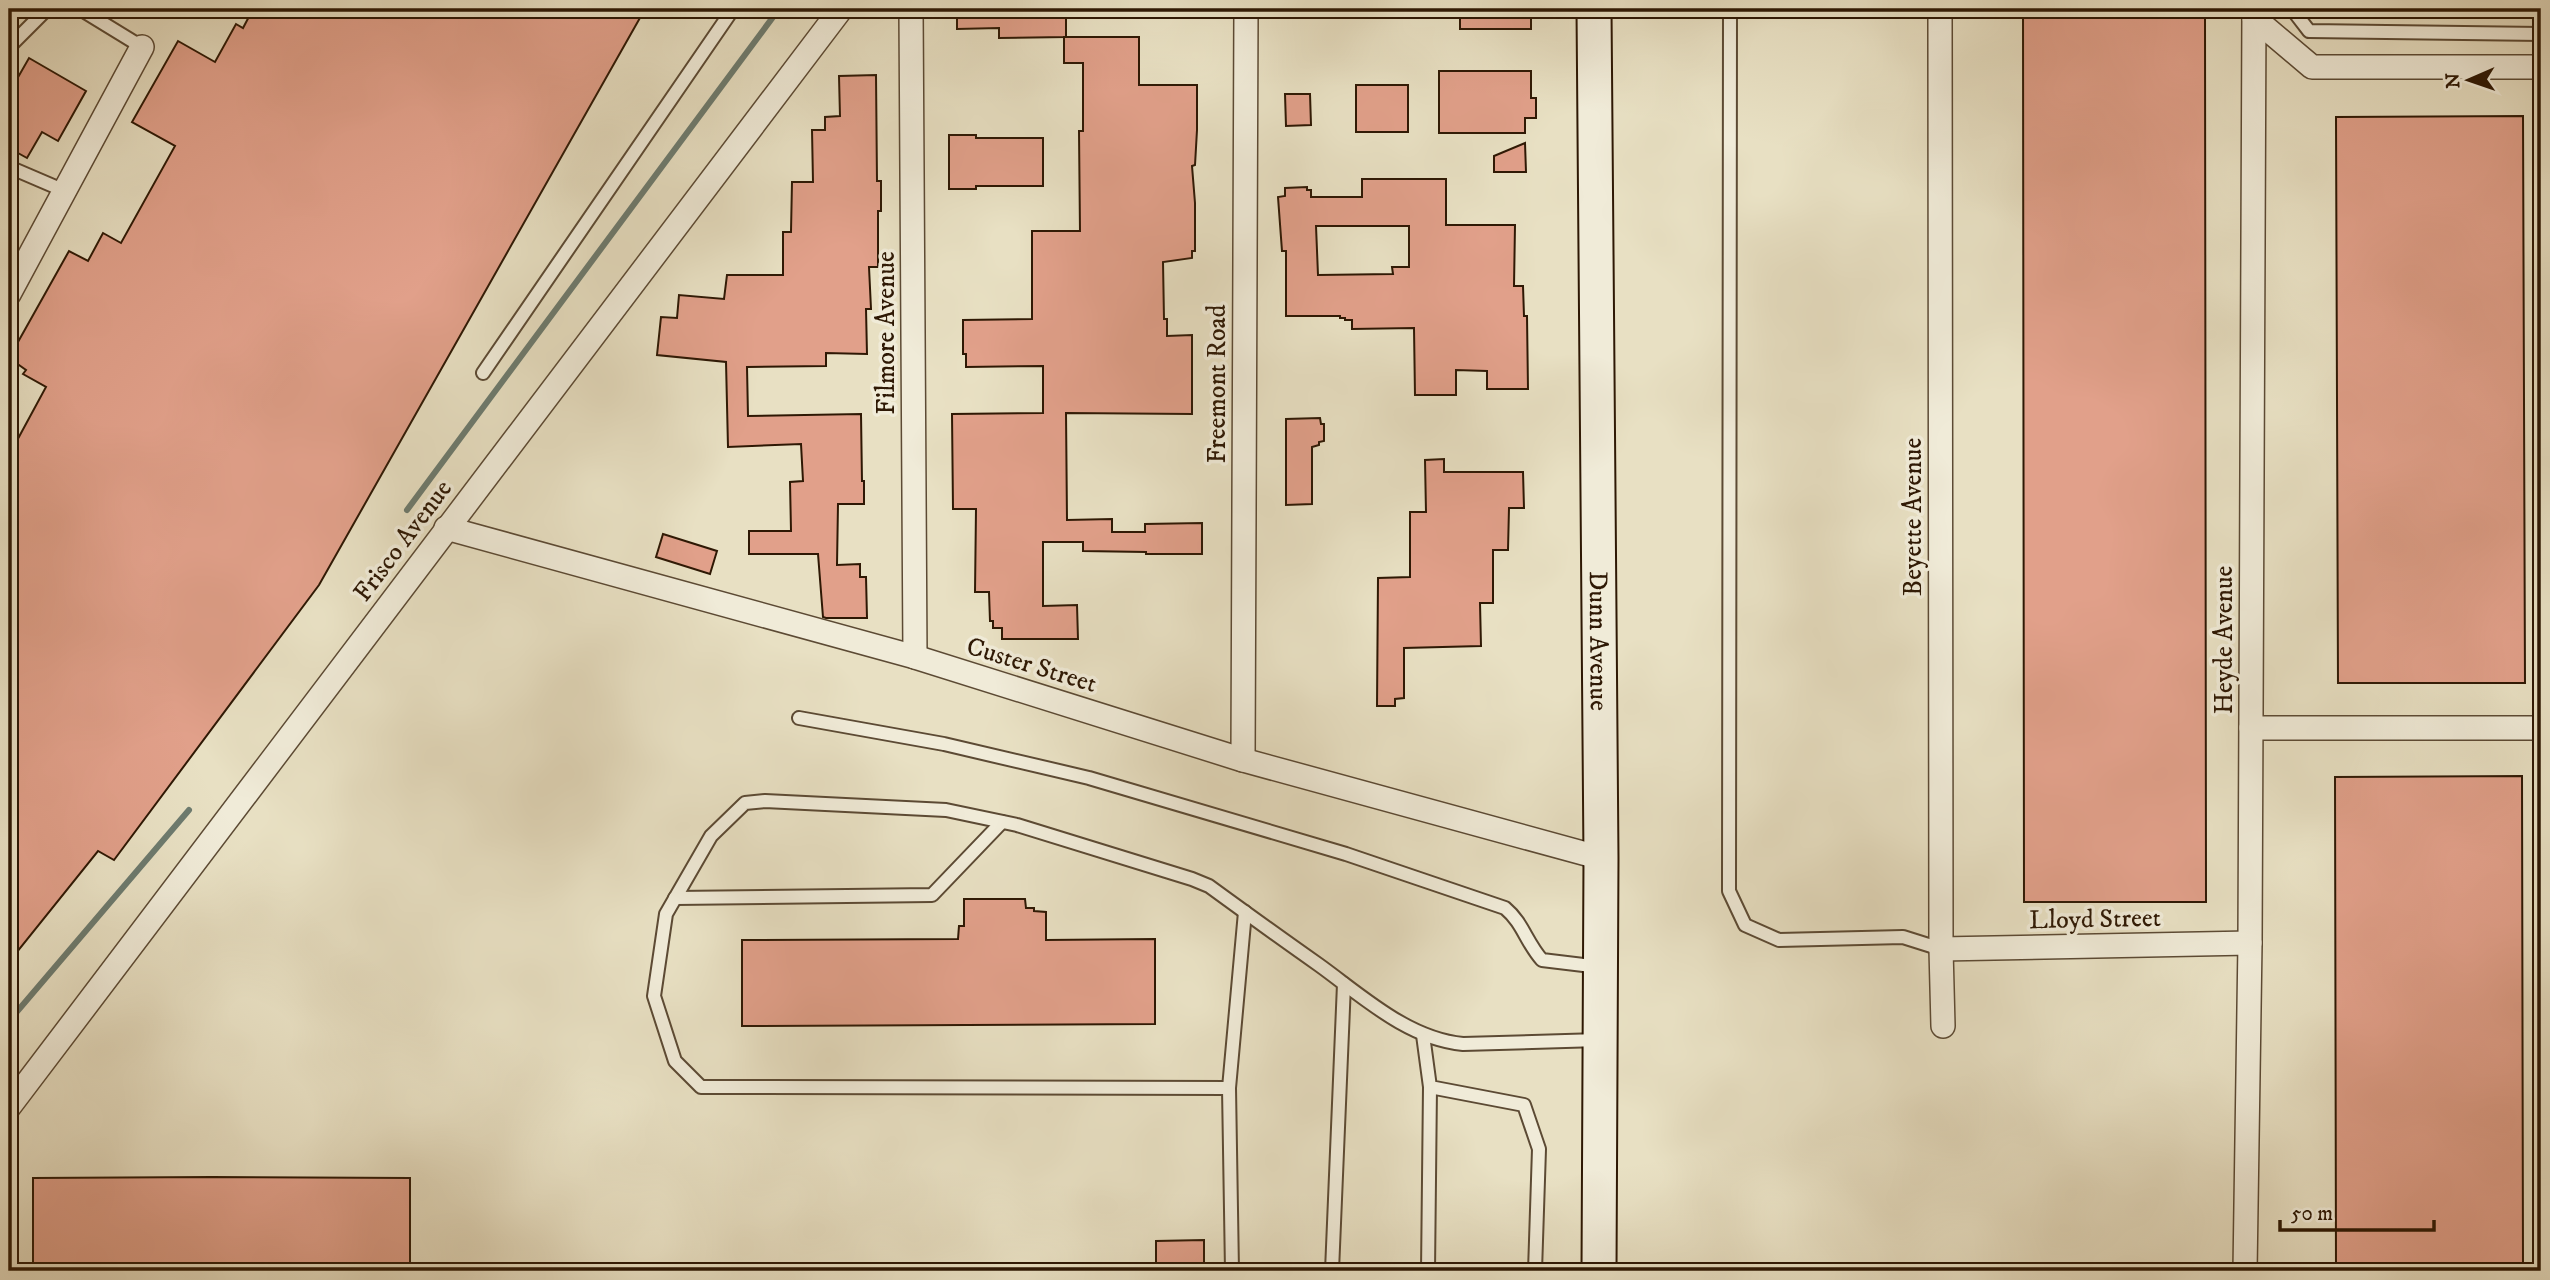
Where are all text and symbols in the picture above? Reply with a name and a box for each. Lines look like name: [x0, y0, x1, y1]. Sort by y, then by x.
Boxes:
north arrow: [2434, 46, 2504, 116]
text: N: [2442, 72, 2465, 89]
street label: Filmore Avenue: [870, 251, 903, 415]
street label: Freemont Road: [1201, 304, 1234, 464]
street label: Beyette Avenue: [1897, 438, 1930, 596]
street label: Frisco Avenue: [347, 473, 460, 608]
street label: Heyde Avenue: [2208, 566, 2241, 714]
street label: Dunn Avenue: [1581, 571, 1615, 711]
street label: Custer Street: [962, 630, 1101, 701]
street label: Lloyd Street: [2029, 902, 2161, 937]
scale bar: [2280, 1189, 2434, 1233]
text: 50 m: [2291, 1201, 2333, 1227]

